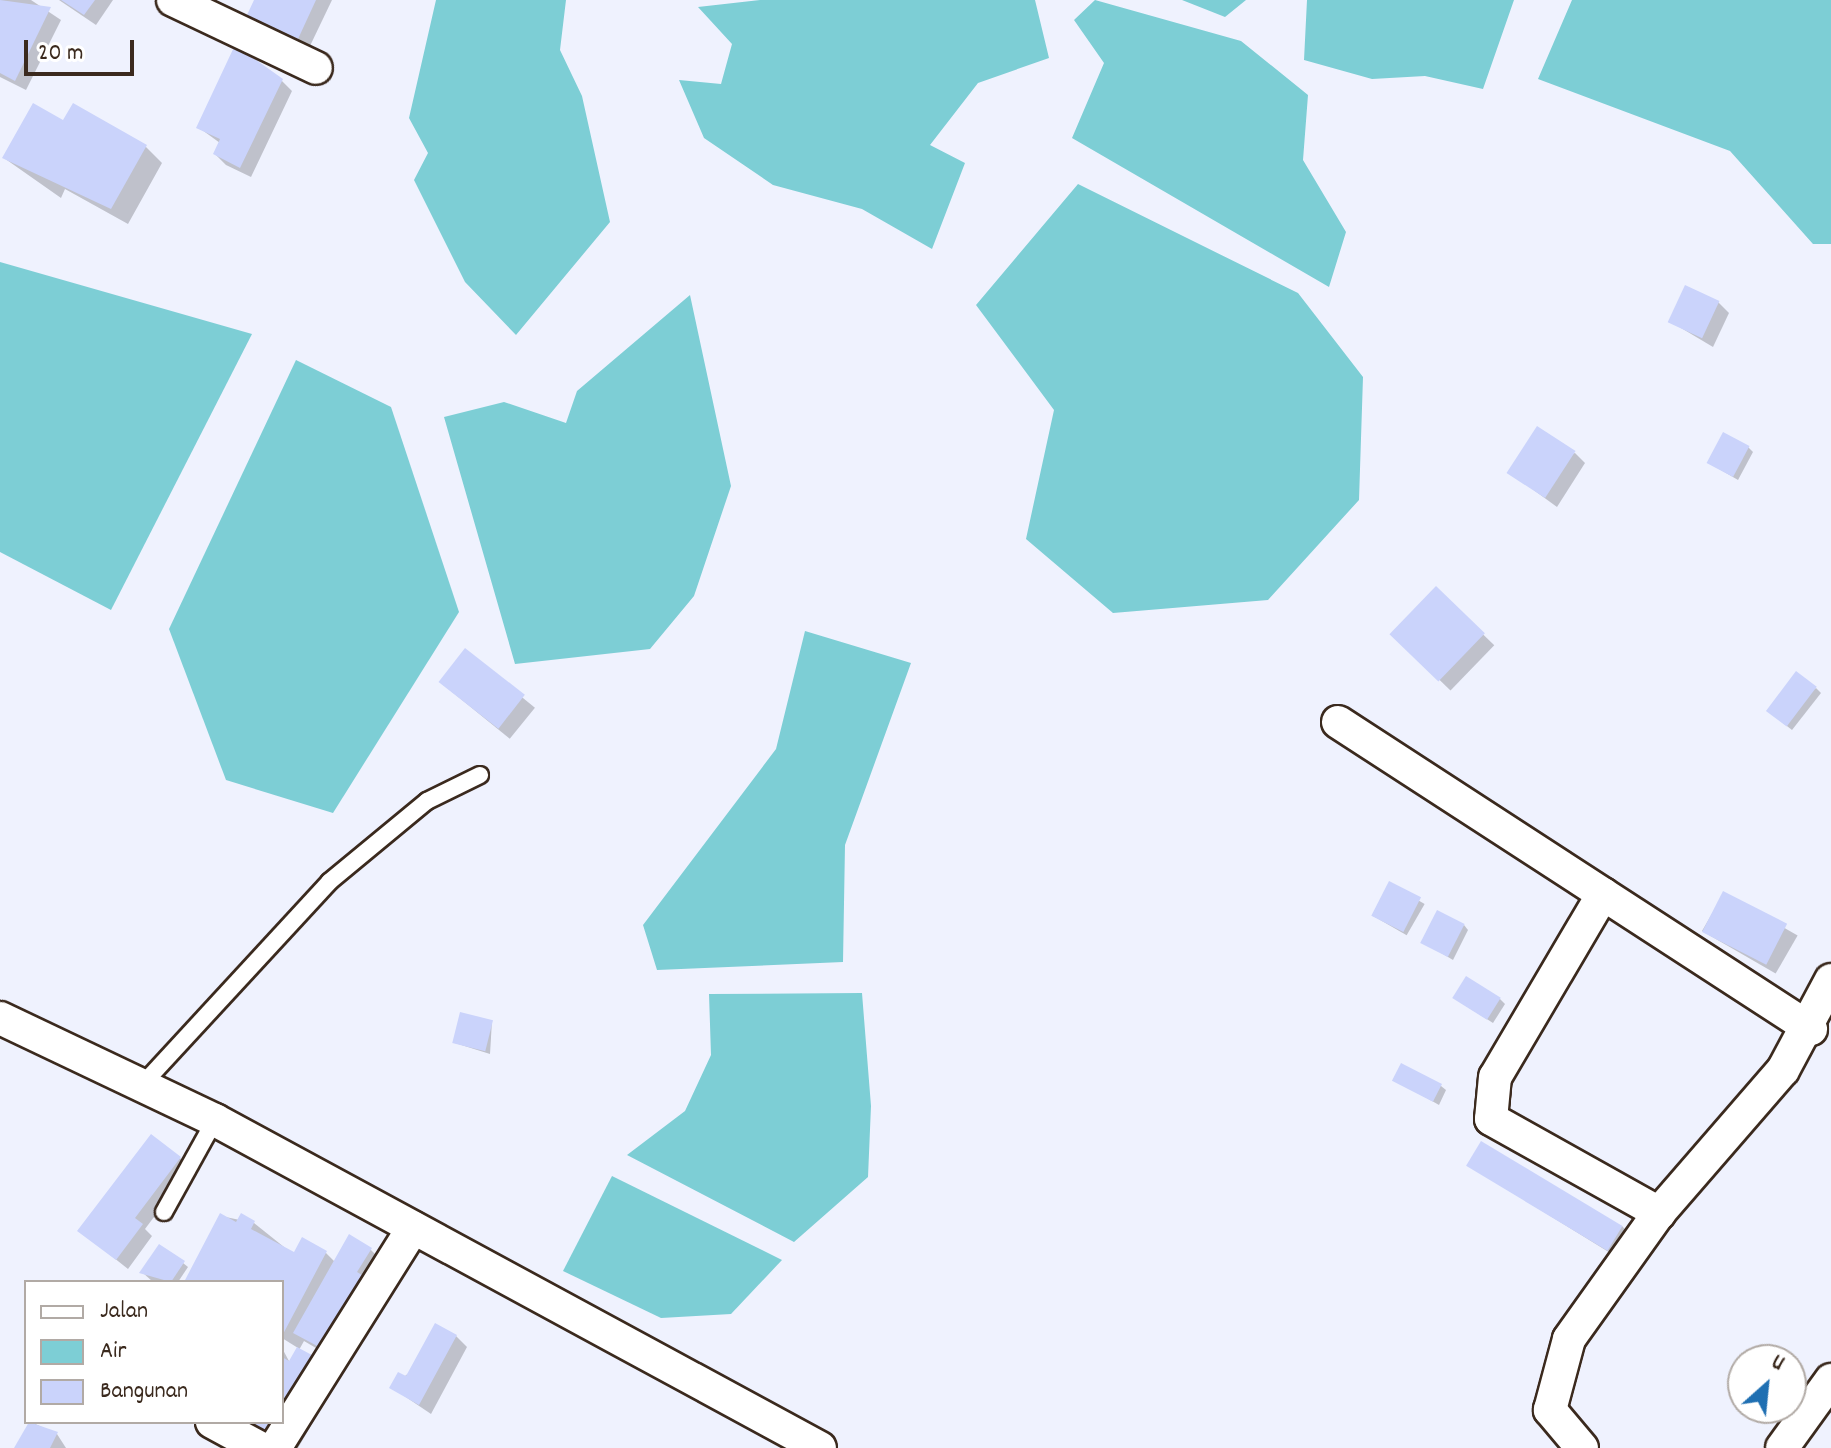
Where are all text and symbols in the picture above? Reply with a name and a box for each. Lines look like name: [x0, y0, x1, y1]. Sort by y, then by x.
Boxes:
scale bar: [28, 24, 138, 74]
text: 20 m: [38, 37, 84, 71]
legend: [24, 1280, 284, 1424]
text: Jalan: [100, 1295, 148, 1329]
text: Air: [100, 1335, 126, 1369]
north arrow: [1727, 1344, 1807, 1424]
text: U: [1765, 1348, 1789, 1380]
text: Bangunan: [100, 1375, 188, 1409]

